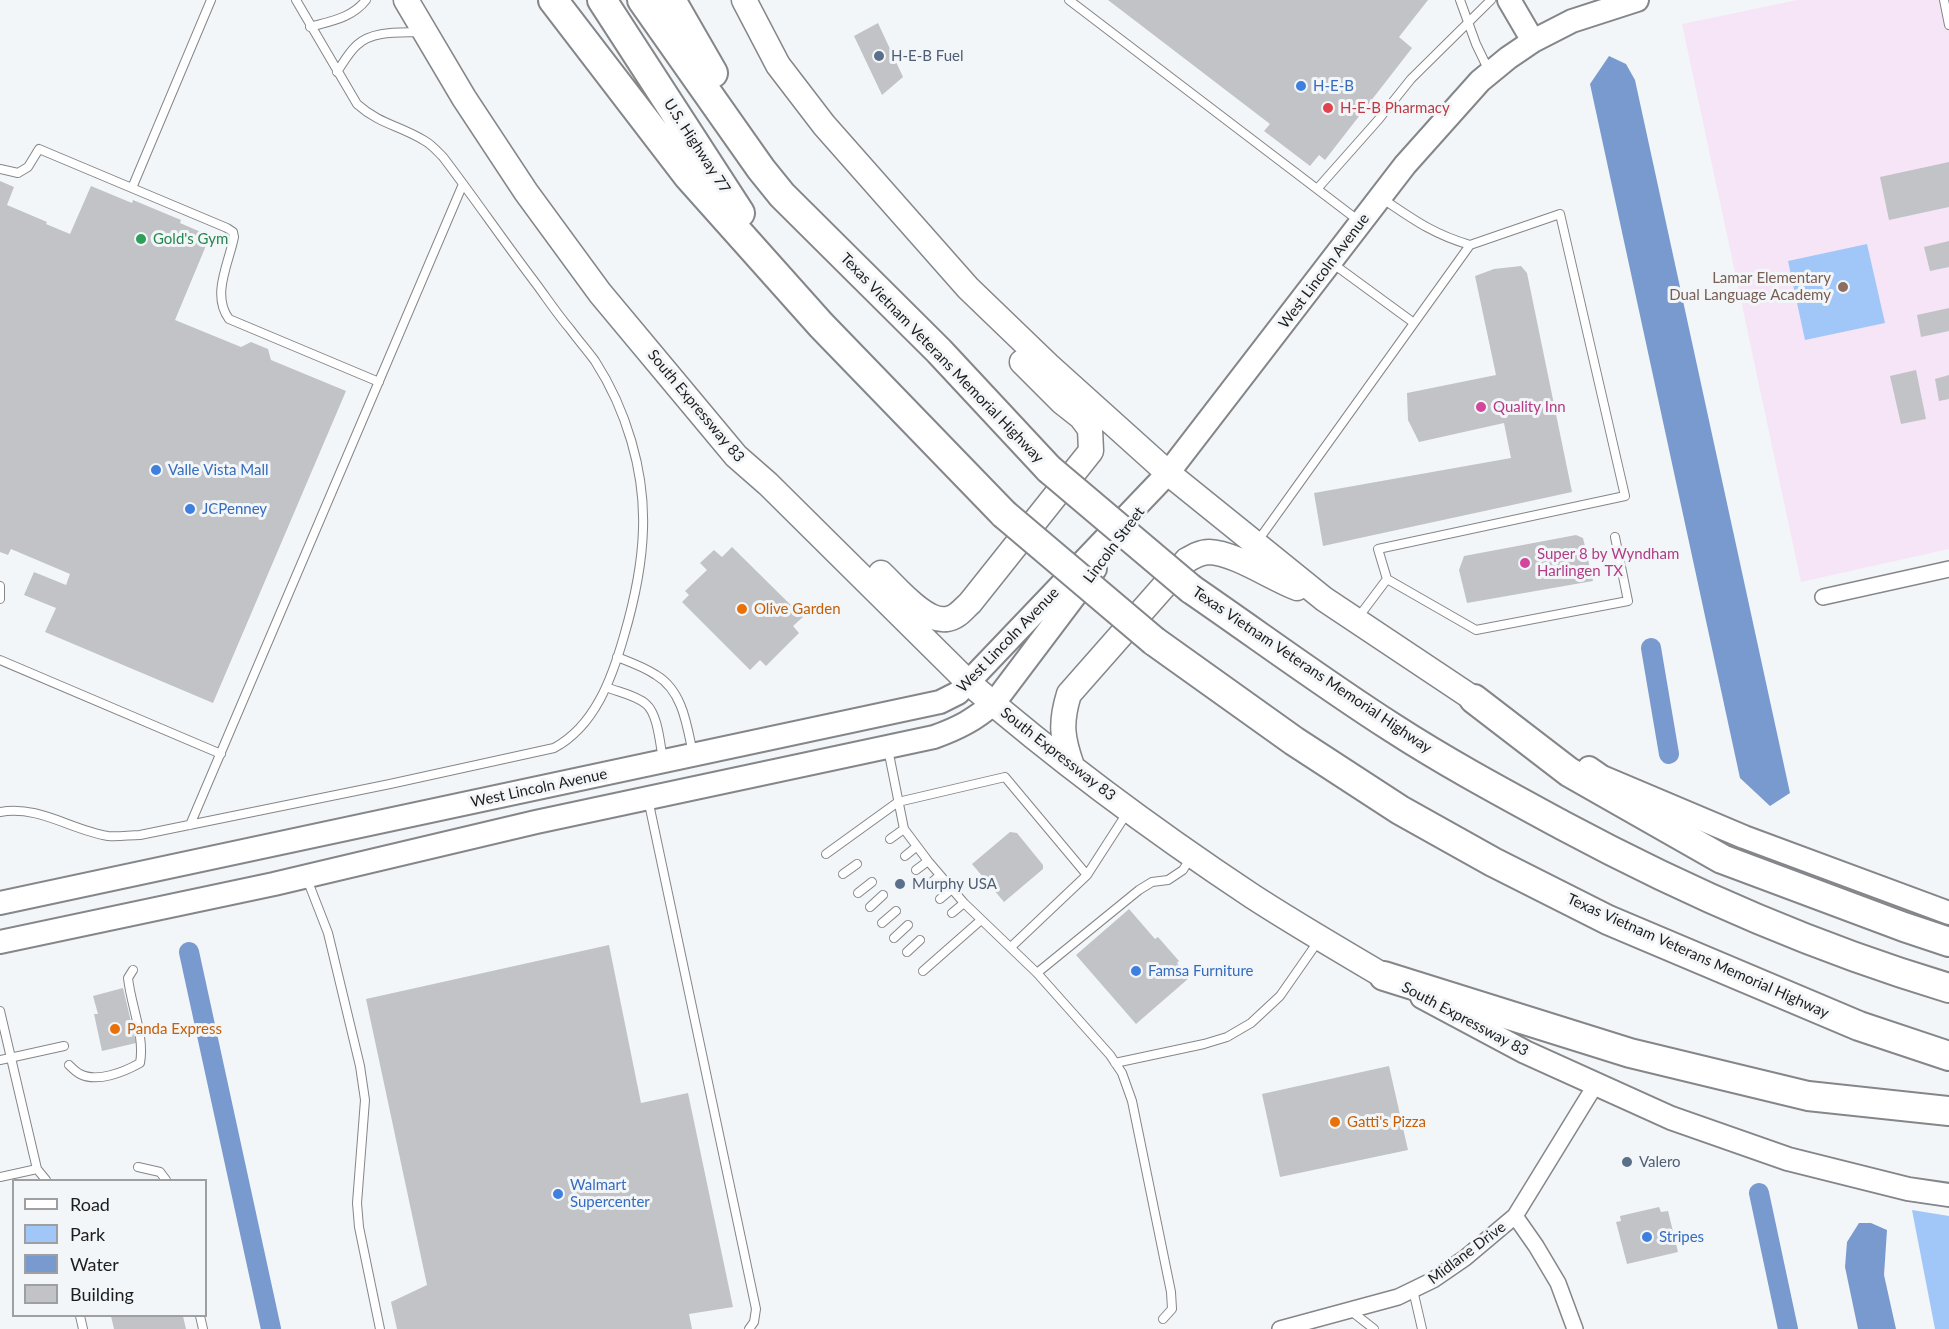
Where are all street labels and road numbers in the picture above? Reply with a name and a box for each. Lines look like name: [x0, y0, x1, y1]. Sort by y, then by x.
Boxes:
street label: U.S. Highway 77: [660, 95, 734, 197]
street label: West Lincoln Avenue: [1275, 210, 1373, 332]
street label: Texas Vietnam Veterans Memorial Highway: [837, 249, 1047, 467]
street label: South Expressway 83: [644, 346, 748, 466]
street label: Lincoln Street: [1080, 503, 1148, 587]
street label: Texas Vietnam Veterans Memorial Highway: [1189, 583, 1435, 757]
street label: West Lincoln Avenue: [953, 584, 1063, 696]
street label: South Expressway 83: [997, 703, 1119, 805]
street label: West Lincoln Avenue: [469, 765, 609, 811]
street label: Texas Vietnam Veterans Memorial Highway: [1564, 890, 1832, 1022]
street label: South Expressway 83: [1398, 978, 1532, 1060]
street label: Midlane Drive: [1425, 1218, 1509, 1288]

